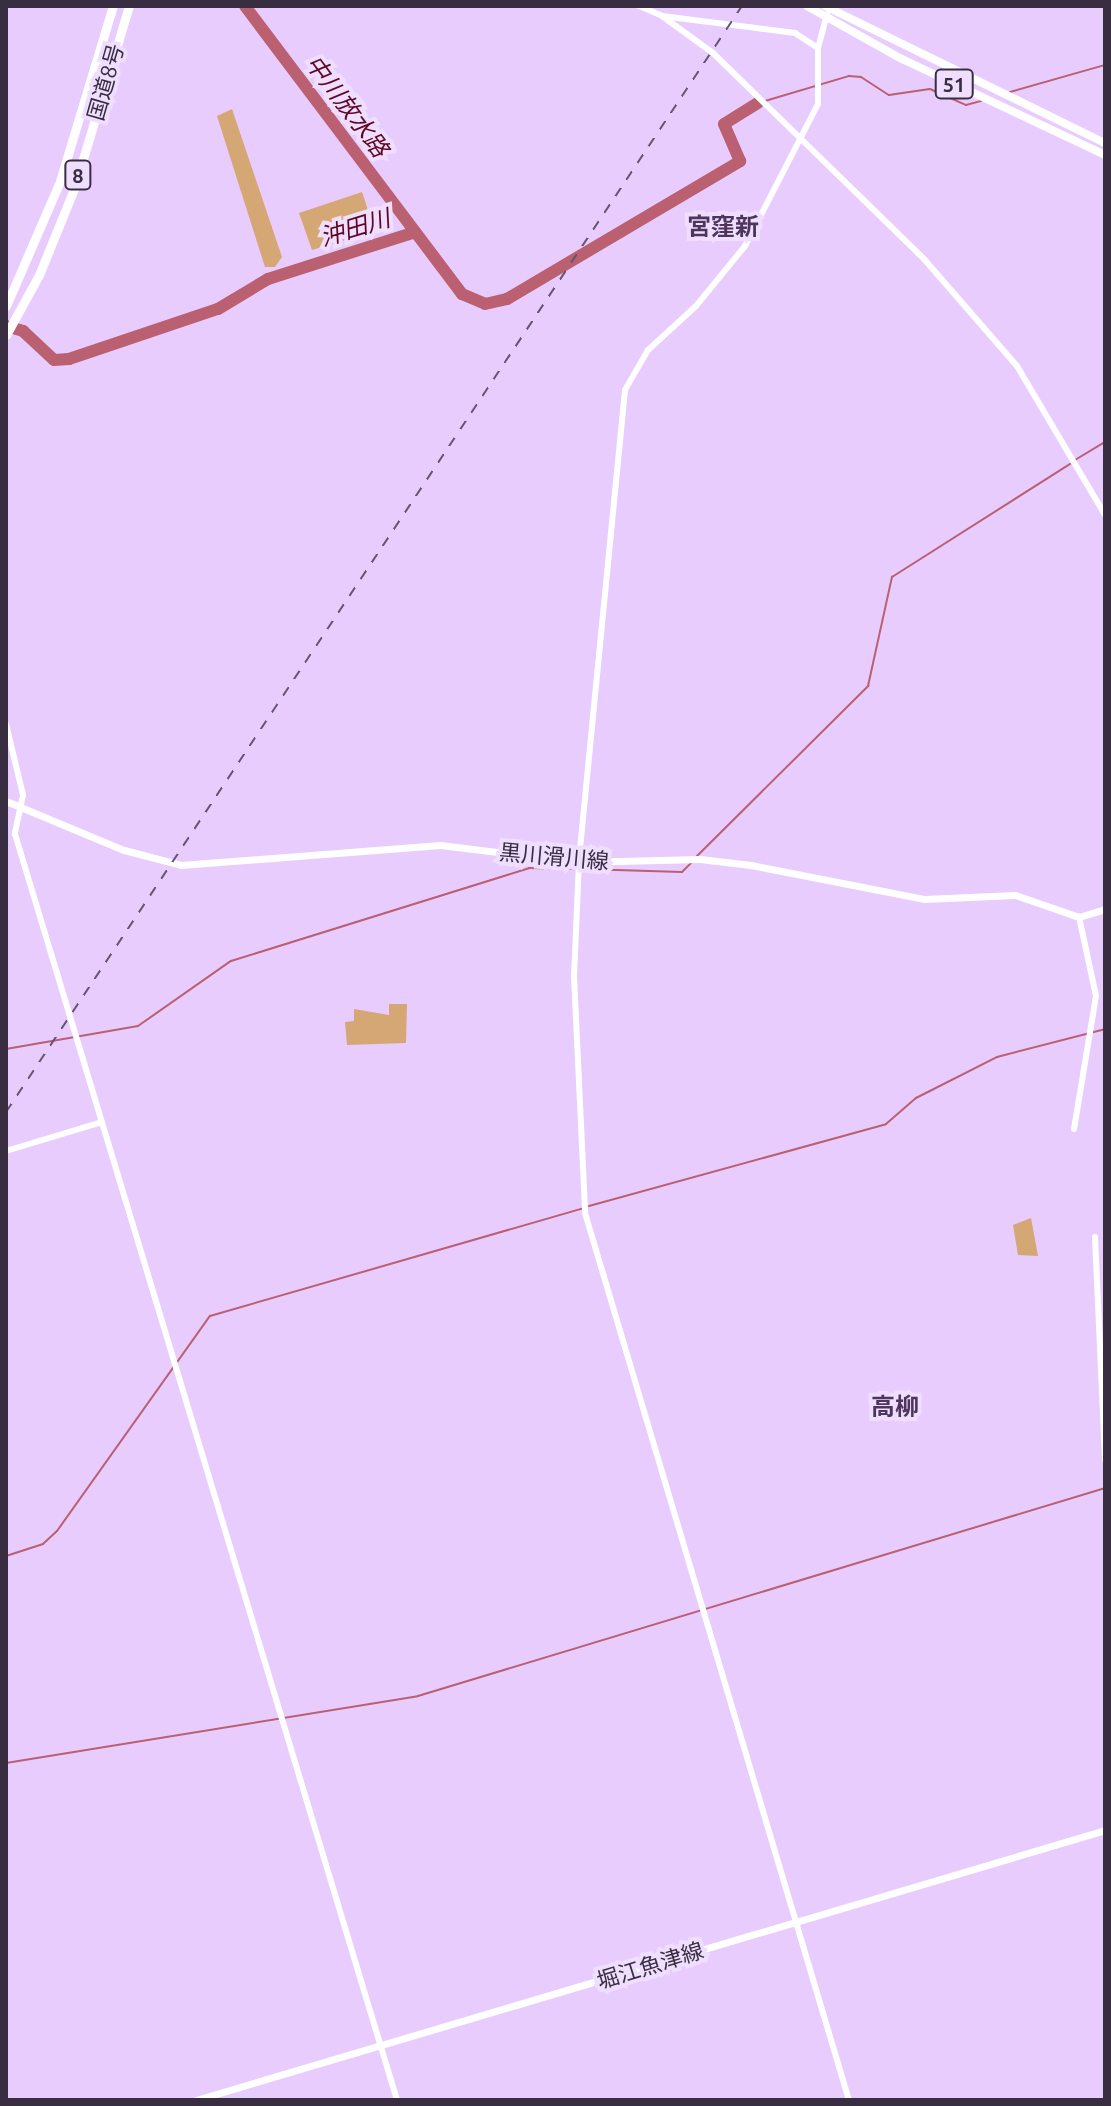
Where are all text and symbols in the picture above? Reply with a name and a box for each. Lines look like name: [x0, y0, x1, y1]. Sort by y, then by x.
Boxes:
street label: 国道8号: [82, 41, 128, 123]
water label: 中川放水路: [299, 49, 395, 163]
road number: 51: [934, 68, 974, 100]
road number: 8: [64, 159, 92, 191]
water label: 沖田川: [316, 204, 394, 252]
district label: 宮窪新: [687, 213, 759, 241]
street label: 黒川滑川線: [498, 838, 610, 874]
district label: 高柳: [871, 1393, 919, 1421]
street label: 堀江魚津線: [594, 1936, 706, 1994]

